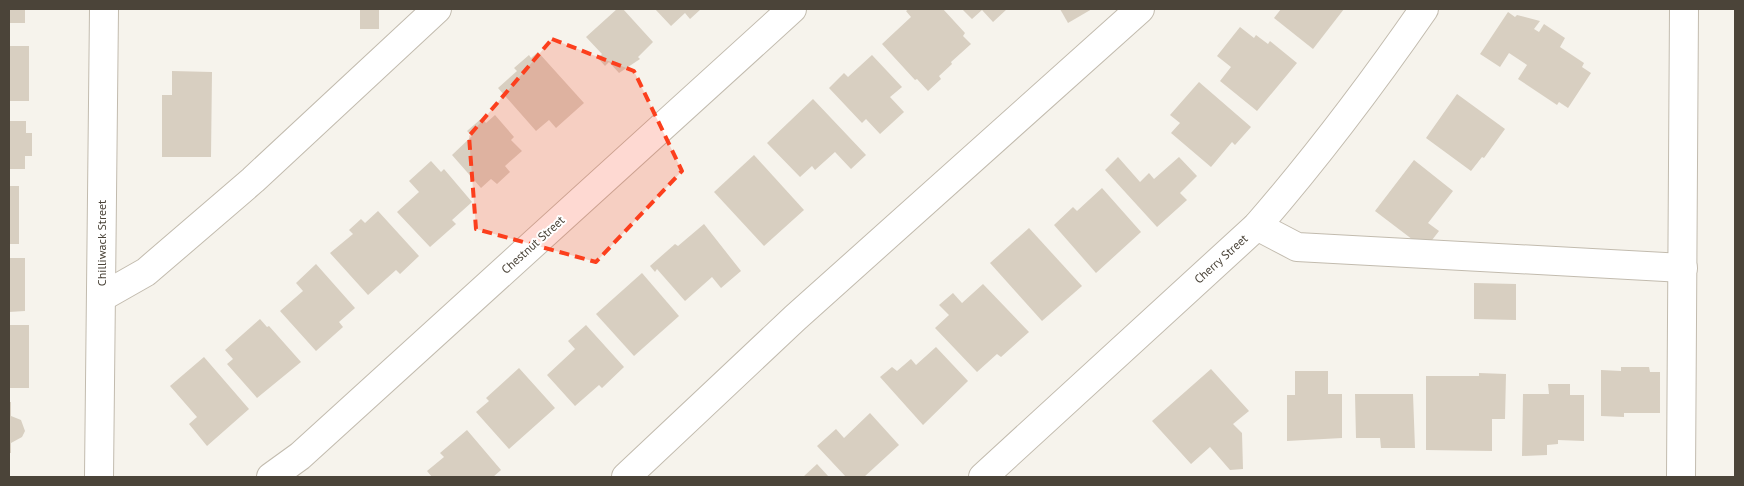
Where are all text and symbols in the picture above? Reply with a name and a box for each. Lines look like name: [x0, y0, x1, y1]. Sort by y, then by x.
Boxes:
street label: Chilliwack Street: [94, 200, 109, 286]
street label: Chestnut Street: [498, 212, 567, 277]
street label: Cherry Street: [1191, 231, 1250, 287]

